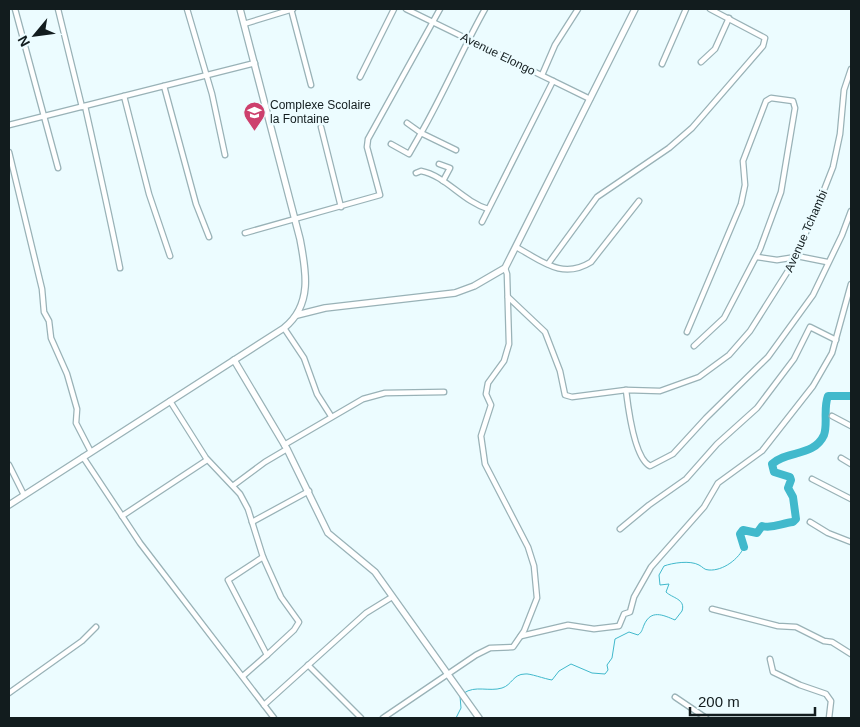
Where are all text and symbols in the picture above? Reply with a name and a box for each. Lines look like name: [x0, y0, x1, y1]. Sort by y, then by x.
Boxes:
north arrow: [10, 10, 60, 60]
street label: Avenue Elongo: [458, 30, 538, 78]
text: N: [14, 33, 33, 50]
place label: Complexe Scolaire la Fontaine: [270, 98, 371, 126]
school or university icon: Complexe Scolaire la Fontaine: [242, 100, 266, 131]
street label: Avenue Tchambi: [782, 188, 830, 274]
scale bar: [690, 684, 815, 716]
text: 200 m: [698, 693, 740, 710]

